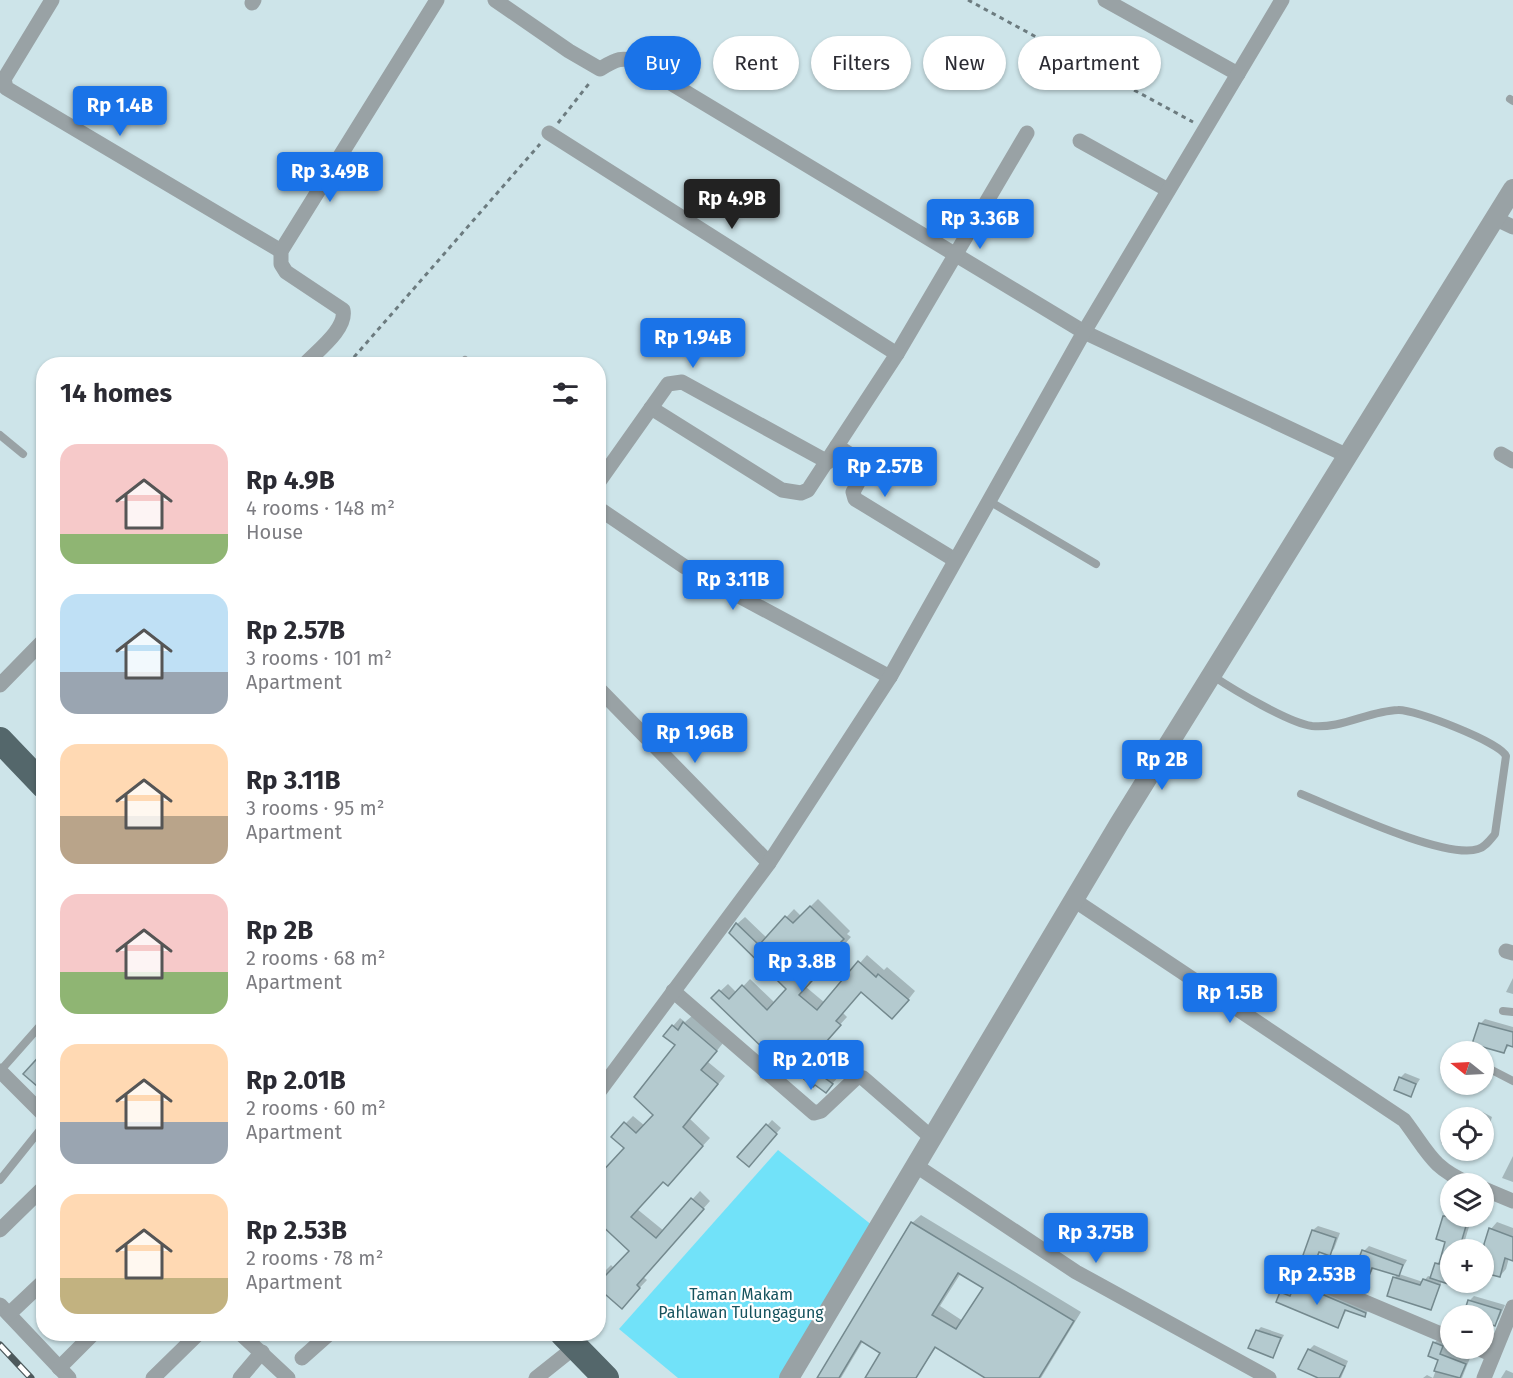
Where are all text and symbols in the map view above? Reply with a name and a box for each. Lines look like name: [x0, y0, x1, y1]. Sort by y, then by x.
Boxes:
chip: Buy: [624, 36, 701, 90]
chip: Rent: [713, 36, 799, 90]
chip: Filters: [811, 36, 911, 90]
chip: New: [923, 36, 1006, 90]
chip: Apartment: [1018, 36, 1161, 90]
pin: Rp 1.4B: [65, 86, 175, 137]
text: Rp 1.4B: [87, 93, 153, 117]
pin: Rp 3.49B: [268, 152, 392, 203]
text: Rp 3.49B: [291, 159, 369, 183]
pin: Rp 4.9B: [677, 179, 787, 230]
text: Rp 4.9B: [698, 186, 766, 210]
pin: Rp 3.36B: [918, 199, 1042, 250]
text: Rp 3.36B: [941, 206, 1019, 230]
pin: Rp 1.94B: [631, 318, 755, 369]
text: Rp 1.94B: [654, 325, 732, 349]
icon: filters: [549, 377, 582, 410]
text: 14 homes: [60, 378, 172, 409]
pin: Rp 2.57B: [823, 447, 947, 498]
text: Rp 2.57B: [847, 454, 923, 478]
text: Rp 4.9B: [246, 465, 335, 496]
icon: home: [108, 468, 180, 540]
text: 4 rooms · 148 m²: [246, 496, 395, 520]
text: House: [246, 520, 303, 544]
pin: Rp 3.11B: [671, 560, 795, 611]
text: Rp 3.11B: [697, 567, 769, 591]
text: Rp 2.57B: [246, 615, 345, 646]
icon: home: [108, 618, 180, 690]
text: 3 rooms · 101 m²: [246, 646, 392, 670]
text: Apartment: [246, 670, 342, 694]
pin: Rp 1.96B: [633, 713, 757, 764]
text: Rp 1.96B: [656, 720, 734, 744]
pin: Rp 2B: [1120, 740, 1204, 791]
text: Rp 2B: [1136, 747, 1188, 771]
text: Rp 3.11B: [246, 765, 341, 796]
icon: home: [108, 768, 180, 840]
text: 3 rooms · 95 m²: [246, 796, 385, 820]
text: Apartment: [246, 820, 342, 844]
text: Rp 2B: [246, 915, 313, 946]
icon: home: [108, 918, 180, 990]
pin: Rp 3.8B: [747, 942, 857, 993]
text: 2 rooms · 68 m²: [246, 946, 386, 970]
text: Rp 3.8B: [768, 949, 836, 973]
text: Apartment: [246, 970, 342, 994]
pin: Rp 1.5B: [1175, 973, 1285, 1024]
text: Rp 1.5B: [1197, 980, 1263, 1004]
pin: Rp 2.01B: [749, 1040, 873, 1091]
north arrow: [1440, 1041, 1494, 1095]
map controls: [1440, 1041, 1494, 1359]
text: Rp 2.01B: [773, 1047, 849, 1071]
text: Rp 2.01B: [246, 1065, 346, 1096]
icon: home: [108, 1068, 180, 1140]
text: 2 rooms · 60 m²: [246, 1096, 386, 1120]
button: locate: [1440, 1107, 1494, 1161]
text: Apartment: [246, 1120, 342, 1144]
button: layers: [1440, 1173, 1494, 1227]
pin: Rp 3.75B: [1034, 1213, 1158, 1264]
text: Rp 2.53B: [246, 1215, 347, 1246]
icon: home: [108, 1218, 180, 1290]
text: Rp 3.75B: [1058, 1220, 1134, 1244]
button: +: [1440, 1239, 1494, 1293]
text: 2 rooms · 78 m²: [246, 1246, 383, 1270]
pin: Rp 2.53B: [1255, 1255, 1379, 1306]
text: Rp 2.53B: [1278, 1262, 1356, 1286]
text: Apartment: [246, 1270, 342, 1294]
park label: Taman Makam Pahlawan Tulungagung: [658, 1285, 824, 1322]
button: −: [1440, 1305, 1494, 1359]

